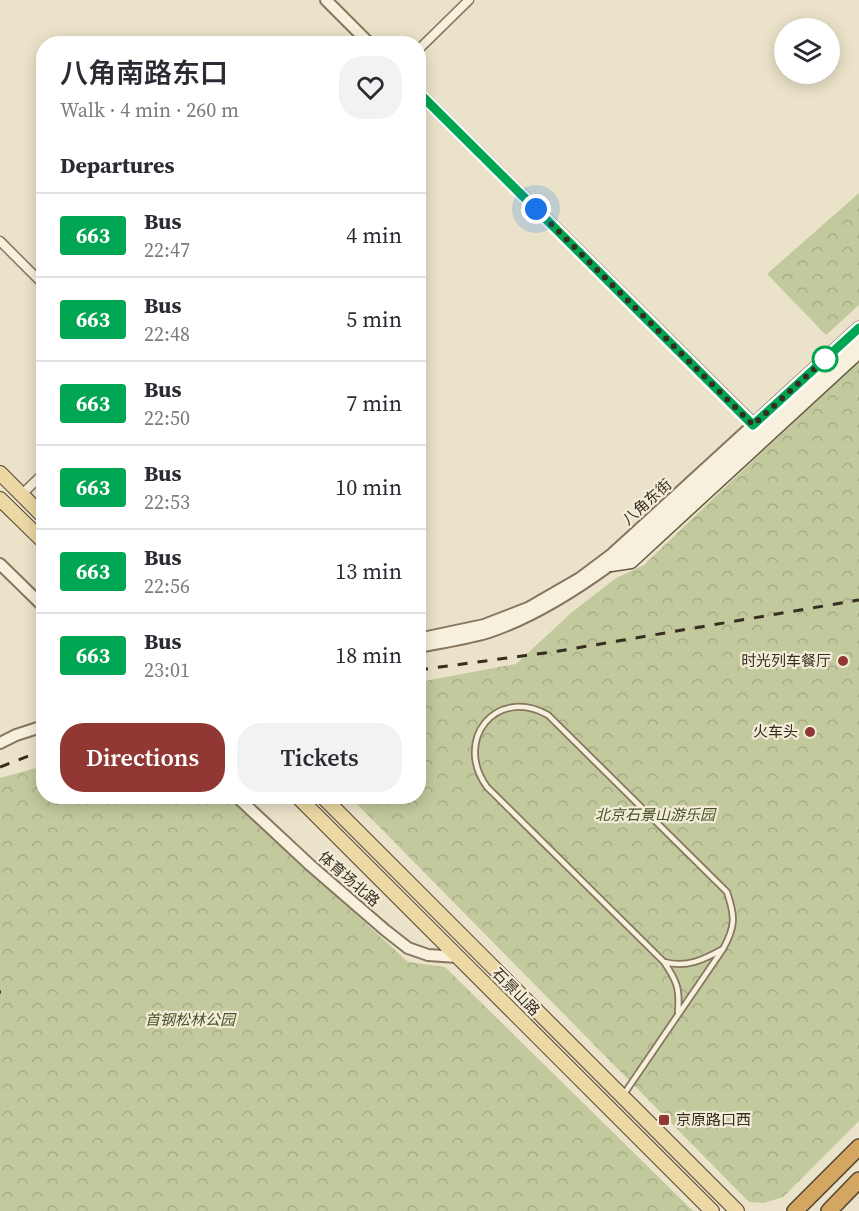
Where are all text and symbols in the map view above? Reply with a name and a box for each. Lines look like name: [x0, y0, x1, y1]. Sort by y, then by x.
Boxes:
map controls: [774, 18, 840, 84]
button: layers: [774, 18, 840, 84]
text: 八角南路东口: [60, 54, 228, 92]
button: heart: [339, 56, 402, 119]
text: Walk · 4 min · 260 m: [60, 96, 239, 124]
text: Departures: [60, 150, 174, 180]
your location: [521, 194, 551, 224]
text: Bus: [144, 206, 181, 236]
text: 4 min: [346, 220, 402, 250]
text: 663: [76, 221, 110, 250]
text: 22:47: [144, 236, 190, 264]
text: Bus: [144, 290, 181, 320]
text: 5 min: [346, 304, 402, 334]
text: 663: [76, 305, 110, 334]
text: 22:48: [144, 320, 190, 348]
unlabelled marker: [812, 346, 838, 372]
text: Bus: [144, 374, 181, 404]
text: 7 min: [346, 388, 402, 418]
text: 663: [76, 389, 110, 418]
text: 22:50: [144, 404, 190, 432]
text: Bus: [144, 458, 181, 488]
text: 10 min: [335, 472, 402, 502]
text: 663: [76, 473, 110, 502]
street label: 八角东街: [617, 474, 676, 530]
text: 22:53: [144, 488, 190, 516]
text: Bus: [144, 542, 181, 572]
text: 13 min: [335, 556, 402, 586]
text: 663: [76, 557, 110, 586]
text: 22:56: [144, 572, 190, 600]
text: Bus: [144, 626, 181, 656]
text: 18 min: [335, 640, 402, 670]
text: 663: [76, 641, 110, 670]
place label: 时光列车餐厅: [741, 650, 831, 671]
marker: 时光列车餐厅: [836, 654, 850, 668]
text: 23:01: [144, 656, 190, 684]
place label: 火车头: [753, 721, 798, 742]
button: Directions: [60, 723, 225, 792]
button: Tickets: [237, 723, 402, 792]
marker: 火车头: [803, 725, 817, 739]
park label: 北京石景山游乐园: [595, 804, 717, 825]
street label: 体育场北路: [314, 846, 385, 911]
street label: 石景山路: [488, 963, 545, 1020]
park label: 首钢松林公园: [145, 1009, 237, 1030]
place label: 京原路口西: [676, 1109, 751, 1130]
marker: 京原路口西: [657, 1113, 671, 1127]

